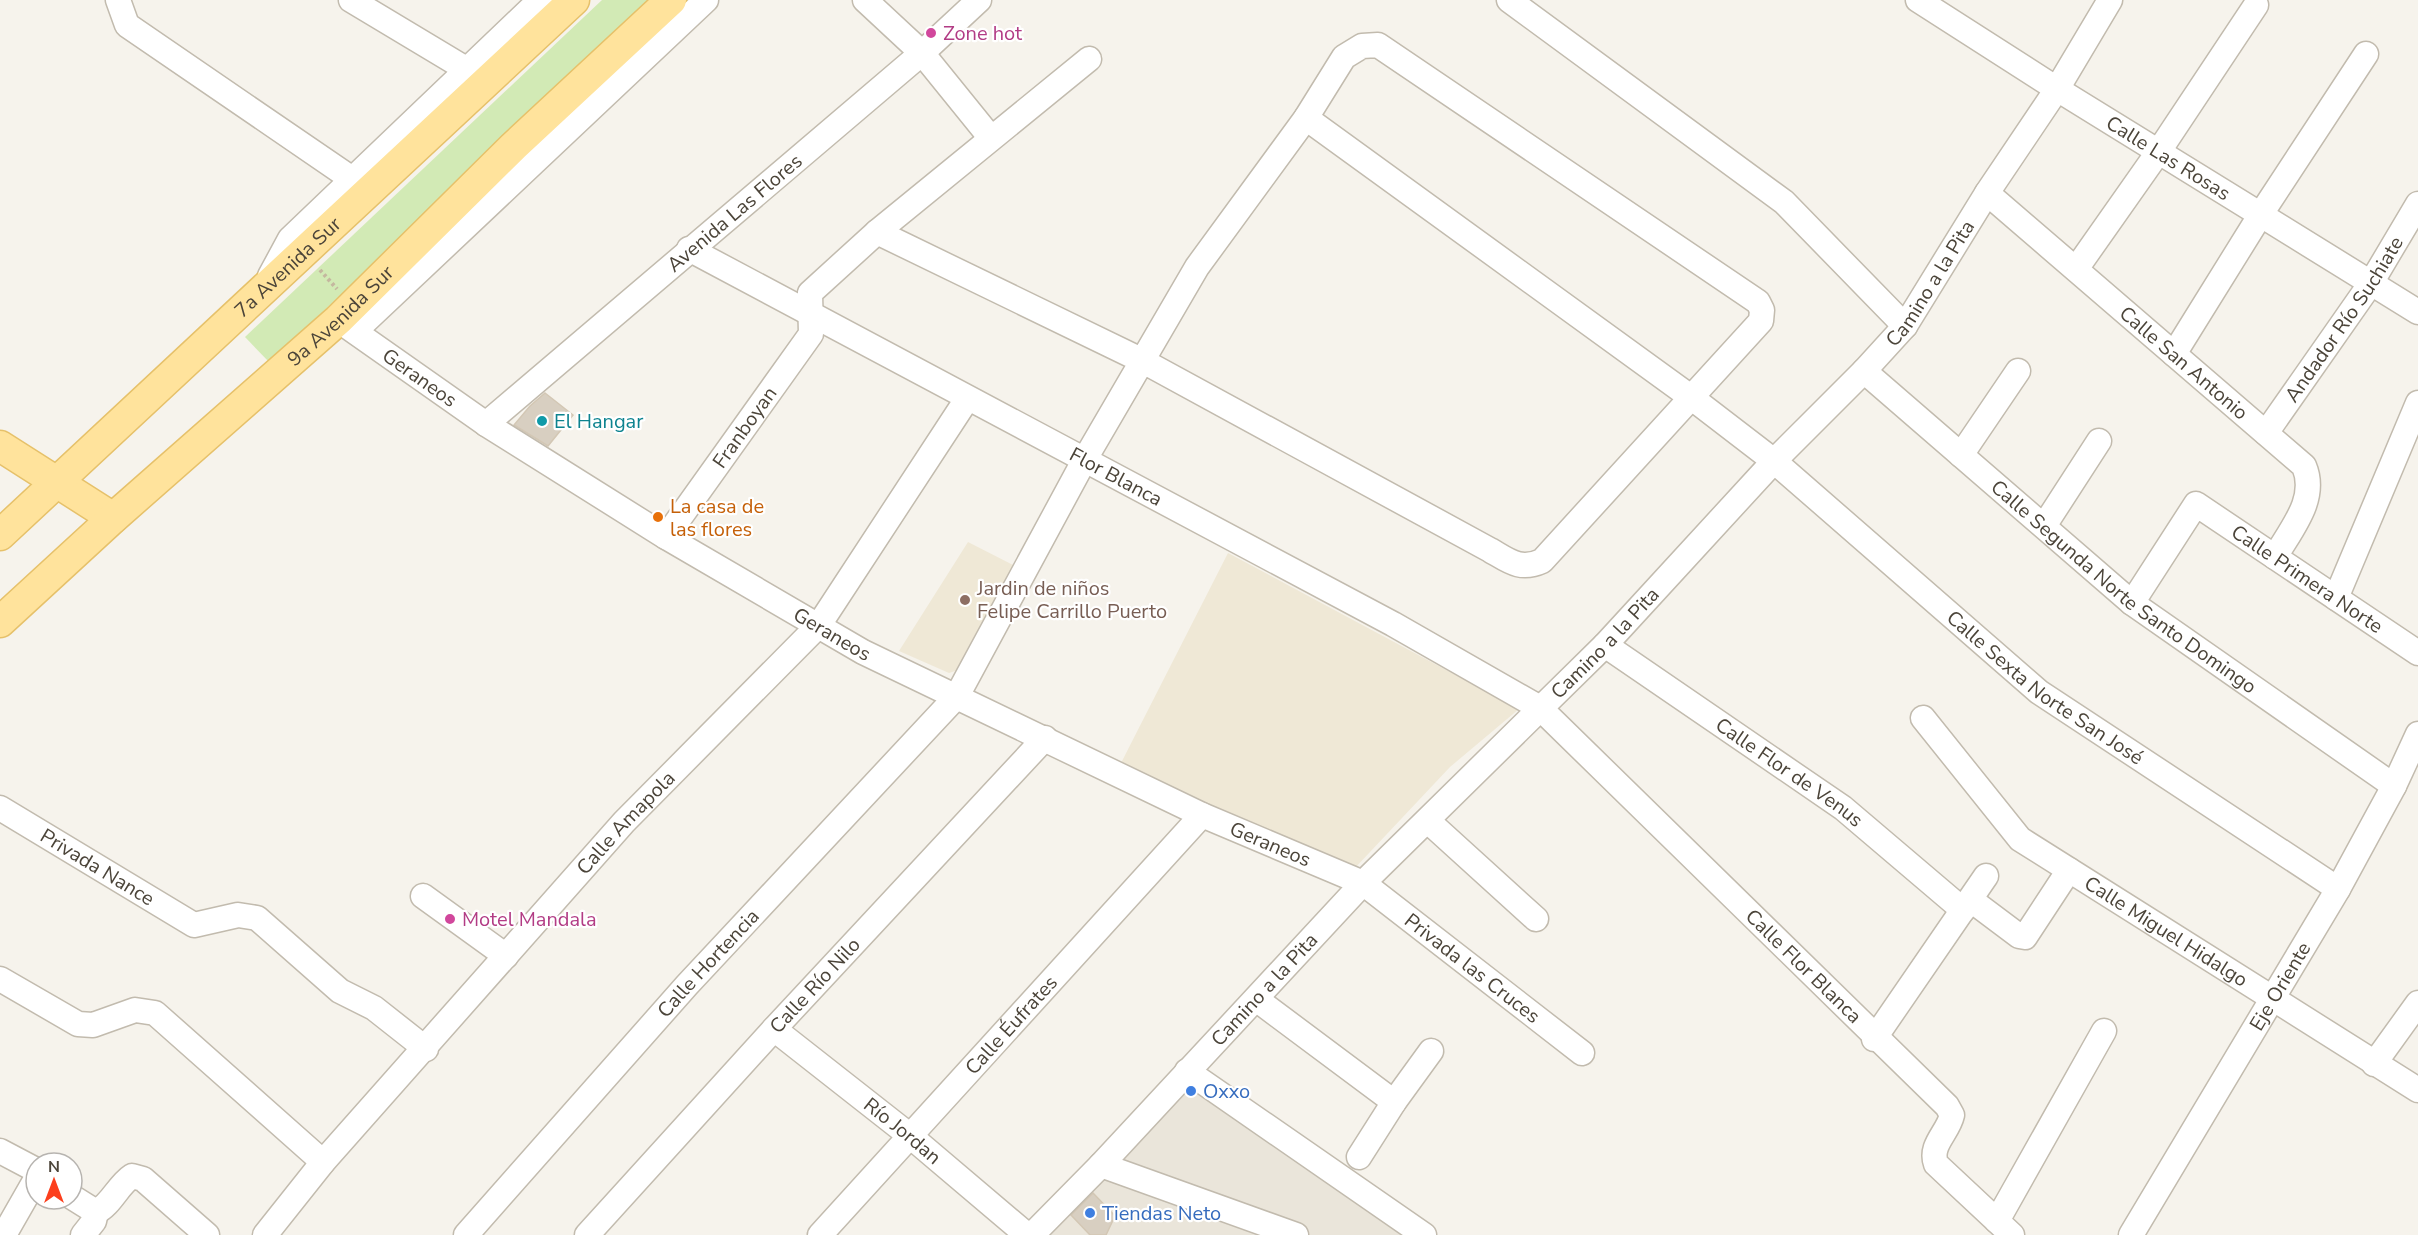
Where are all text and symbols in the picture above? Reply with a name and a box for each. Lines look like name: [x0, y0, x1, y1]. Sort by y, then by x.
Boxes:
place label: Zone hot: [943, 20, 1023, 47]
marker: Zone hot: [924, 26, 938, 40]
street label: Calle Las Rosas: [2101, 109, 2236, 207]
street label: Avenida Las Flores: [661, 147, 808, 278]
street label: 7a Avenida Sur: [228, 211, 347, 324]
street label: Camino a la Pita: [1879, 215, 1981, 352]
street label: Andador Río Suchiate: [2278, 231, 2409, 407]
street label: 9a Avenida Sur: [281, 259, 399, 372]
street label: Calle San Antonio: [2114, 300, 2254, 426]
street label: Geraneos: [377, 342, 463, 413]
street label: Franboyan: [706, 381, 783, 473]
place label: El Hangar: [554, 408, 643, 435]
marker: El Hangar: [535, 414, 549, 428]
street label: Flor Blanca: [1065, 441, 1167, 512]
street label: Calle Segunda Norte Santo Domingo: [1985, 473, 2262, 700]
place label: La casa de las flores: [670, 493, 764, 543]
marker: La casa de las flores: [651, 510, 665, 524]
street label: Calle Primera Norte: [2226, 518, 2389, 639]
place label: Jardin de niños Felipe Carrillo Puerto: [976, 575, 1167, 625]
street label: Camino a la Pita: [1545, 581, 1665, 705]
marker: Jardin de niños Felipe Carrillo Puerto: [958, 593, 972, 607]
street label: Geraneos: [789, 601, 875, 667]
street label: Calle Sexta Norte San José: [1941, 604, 2149, 771]
street label: Calle Flor de Venus: [1710, 711, 1869, 833]
street label: Calle Amapola: [570, 765, 681, 880]
street label: Geraneos: [1226, 815, 1315, 873]
street label: Privada Nance: [35, 822, 160, 912]
street label: Calle Miguel Hidalgo: [2079, 870, 2253, 993]
street label: Calle Hortencia: [651, 903, 765, 1023]
street label: Calle Flor Blanca: [1740, 903, 1868, 1029]
place label: Motel Mandala: [462, 906, 597, 933]
street label: Privada las Cruces: [1399, 907, 1546, 1029]
marker: Motel Mandala: [443, 912, 457, 926]
street label: Camino a la Pita: [1205, 927, 1324, 1052]
street label: Calle Río Nilo: [763, 931, 866, 1039]
street label: Eje Oriente: [2243, 937, 2317, 1036]
street label: Calle Éufrates: [959, 969, 1063, 1080]
place label: Oxxo: [1203, 1078, 1250, 1105]
marker: Oxxo: [1184, 1084, 1198, 1098]
street label: Río Jordan: [858, 1091, 947, 1170]
north arrow: [24, 1151, 84, 1211]
text: N: [48, 1156, 60, 1178]
place label: Tiendas Neto: [1102, 1200, 1221, 1227]
marker: Tiendas Neto: [1083, 1206, 1097, 1220]

